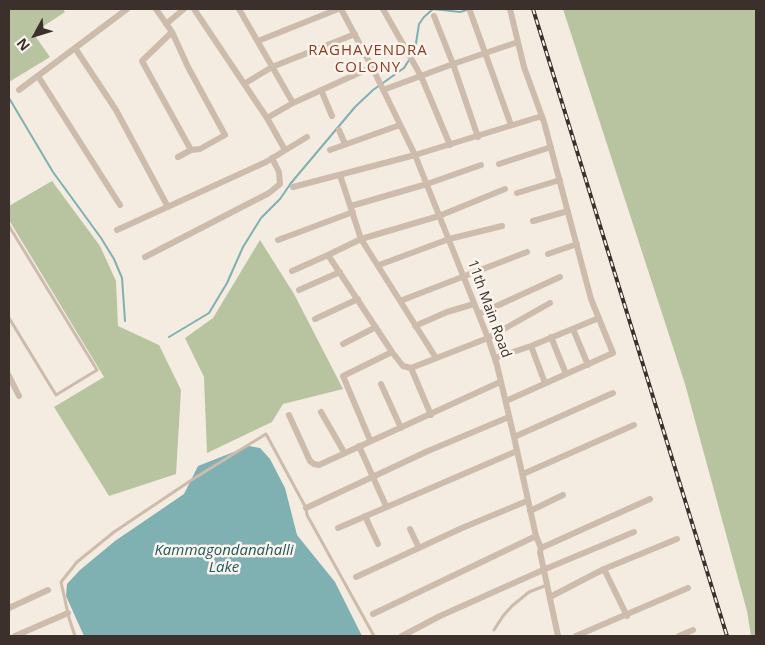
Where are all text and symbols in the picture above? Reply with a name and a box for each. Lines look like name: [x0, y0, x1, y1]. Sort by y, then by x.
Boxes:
north arrow: [10, 10, 60, 60]
text: N: [12, 34, 34, 55]
district label: RAGHAVENDRA COLONY: [307, 42, 429, 77]
street label: 11th Main Road: [464, 258, 514, 360]
water label: Kammagondanahalli Lake: [154, 542, 294, 577]

